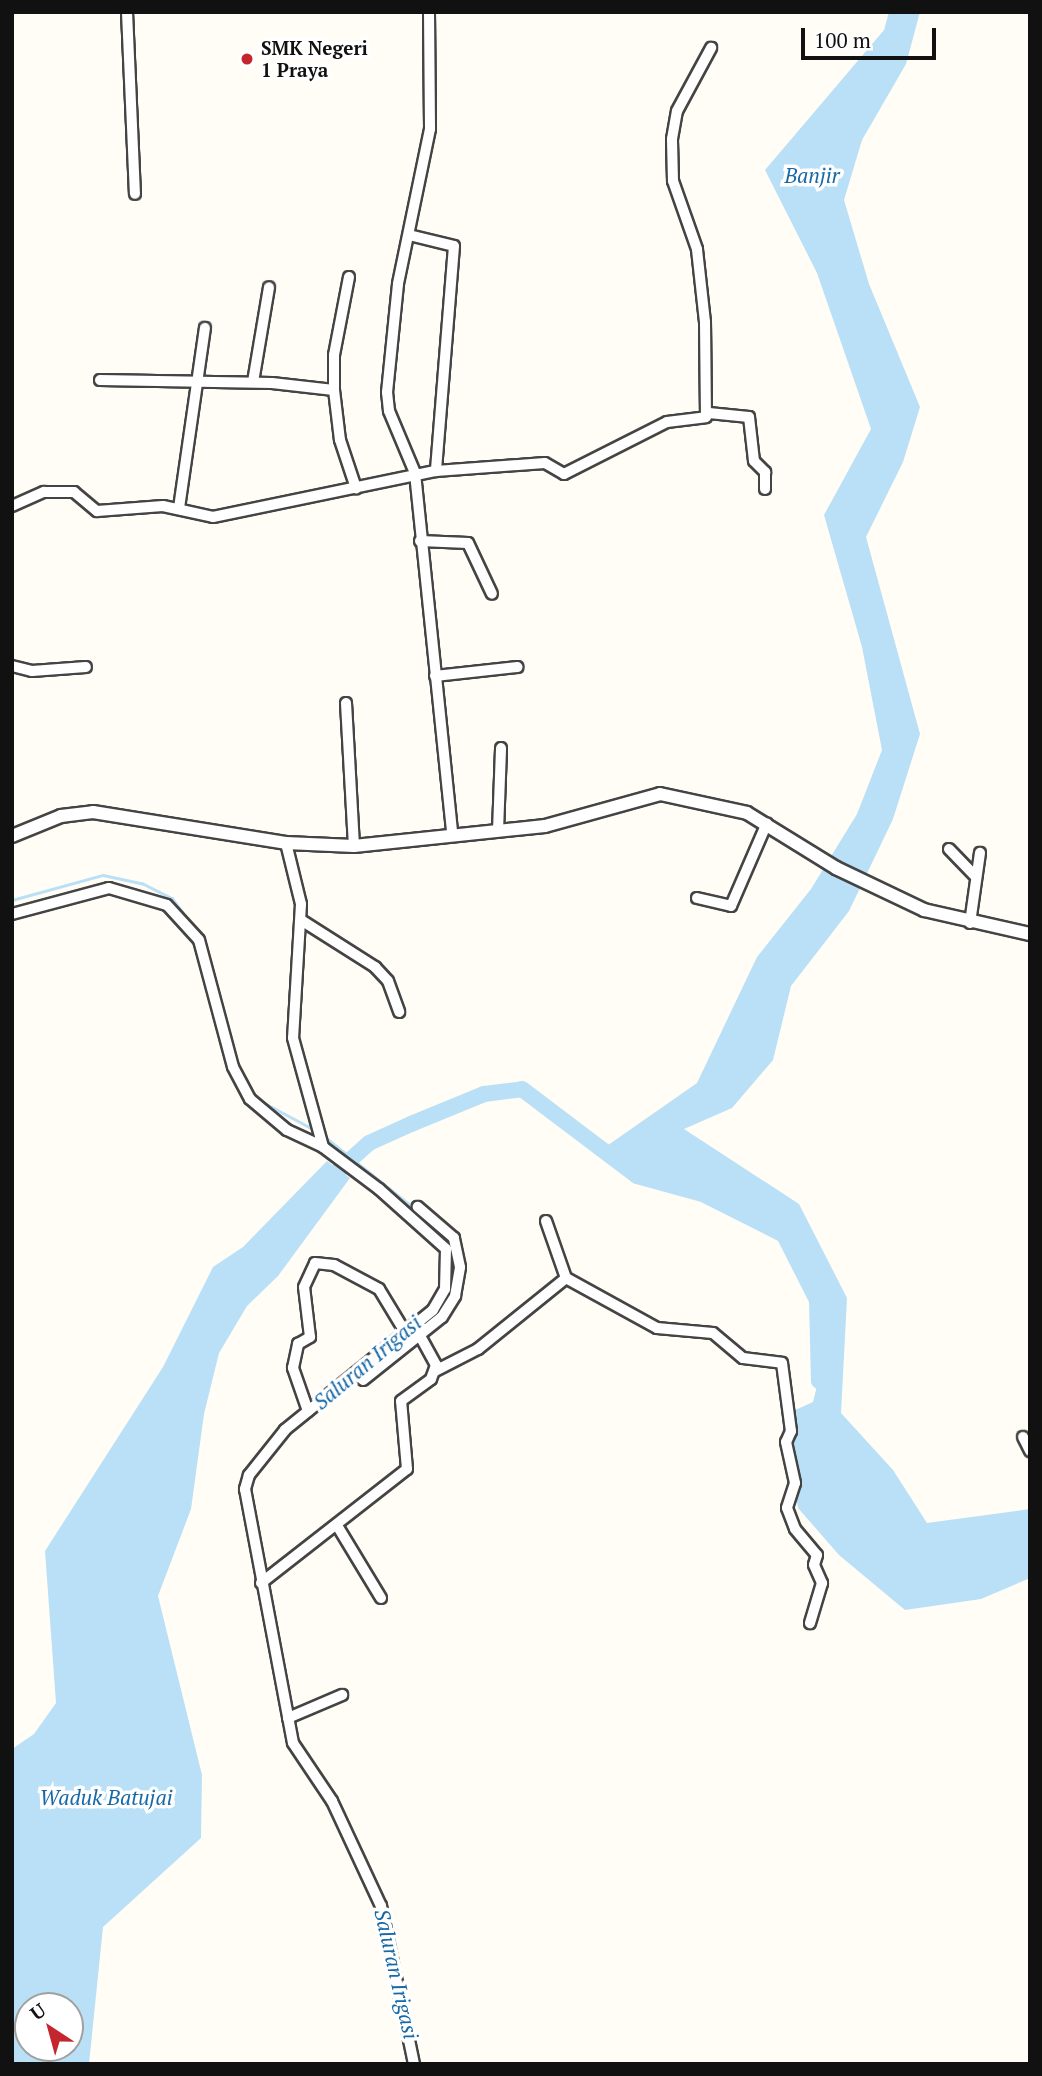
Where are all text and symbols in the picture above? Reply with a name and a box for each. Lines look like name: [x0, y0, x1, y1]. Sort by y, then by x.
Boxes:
scale bar: [804, 14, 939, 58]
text: 100 m: [814, 26, 871, 54]
place label: SMK Negeri 1 Praya: [261, 37, 368, 81]
marker: SMK Negeri 1 Praya: [239, 51, 255, 67]
water label: Banjir: [784, 162, 840, 188]
water label: Saluran Irigasi: [308, 1310, 426, 1414]
water label: Waduk Batujai: [40, 1784, 172, 1810]
water label: Saluran Irigasi: [370, 1907, 424, 2041]
north arrow: [14, 1992, 84, 2062]
text: U: [25, 1997, 50, 2025]

